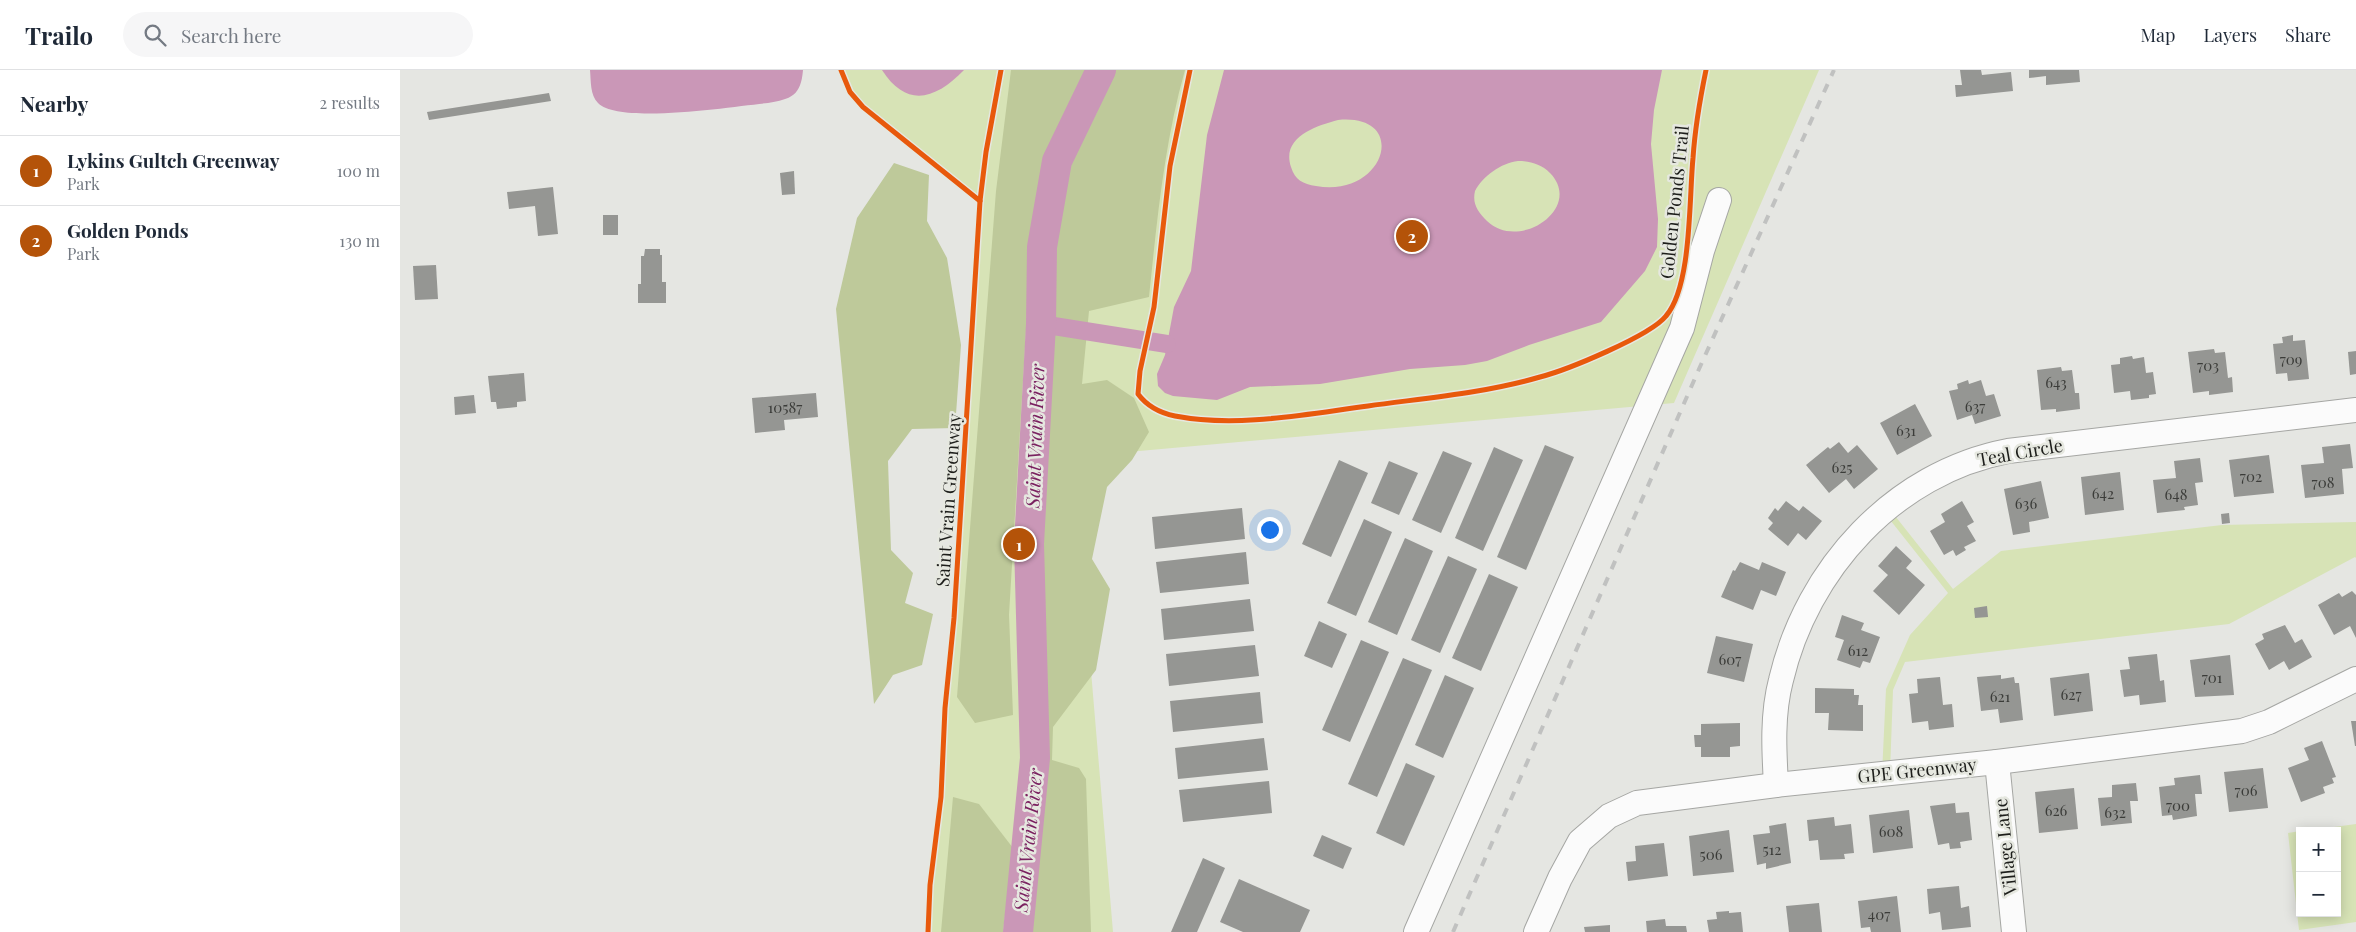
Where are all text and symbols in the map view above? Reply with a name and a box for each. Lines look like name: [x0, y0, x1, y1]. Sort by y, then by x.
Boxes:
search box: [123, 12, 473, 57]
text: Trailo: [25, 19, 93, 51]
icon: search: [141, 21, 169, 49]
text: Search here: [181, 22, 282, 48]
text: Map: [2140, 23, 2175, 47]
text: Layers: [2203, 23, 2257, 47]
text: Share: [2285, 23, 2331, 47]
text: Nearby: [20, 89, 89, 117]
text: 2 results: [320, 92, 380, 113]
street label: Golden Ponds Trail: [1654, 124, 1694, 280]
text: Lykins Gultch Greenway: [67, 147, 280, 173]
text: 1: [33, 160, 39, 181]
text: 100 m: [337, 160, 380, 181]
text: Park: [67, 173, 100, 194]
text: Golden Ponds: [67, 217, 189, 243]
pin: 2: [1396, 217, 1428, 255]
text: 2: [32, 230, 40, 251]
text: 130 m: [339, 230, 380, 251]
text: Park: [67, 243, 100, 264]
house number: 709: [2280, 349, 2302, 369]
house number: 703: [2197, 355, 2219, 375]
water label: Saint Vrain River: [1018, 363, 1050, 509]
house number: 643: [2045, 372, 2067, 392]
house number: 637: [1965, 396, 1985, 416]
house number: 10587: [768, 397, 802, 417]
street label: Saint Vrain Greenway: [930, 412, 966, 588]
house number: 631: [1896, 420, 1916, 440]
street label: Teal Circle: [1975, 433, 2065, 471]
house number: 625: [1831, 457, 1853, 477]
house number: 702: [2240, 466, 2262, 486]
house number: 708: [2312, 472, 2335, 492]
house number: 642: [2092, 483, 2114, 503]
house number: 648: [2165, 484, 2188, 504]
house number: 636: [2015, 493, 2037, 513]
your location: [1257, 517, 1283, 543]
pin: 1: [1003, 525, 1035, 563]
house number: 612: [1848, 640, 1868, 660]
house number: 607: [1719, 649, 1741, 669]
house number: 701: [2202, 667, 2223, 687]
house number: 627: [2060, 684, 2082, 704]
house number: 621: [1990, 686, 2011, 706]
street label: GPE Greenway: [1856, 752, 1978, 788]
water label: Saint Vrain River: [1006, 766, 1048, 914]
house number: 706: [2235, 780, 2258, 800]
house number: 700: [2166, 795, 2190, 815]
street label: Village Lane: [1988, 797, 2022, 898]
house number: 626: [2045, 800, 2068, 820]
house number: 632: [2104, 802, 2126, 822]
house number: 608: [1879, 821, 1903, 841]
map controls: [2296, 827, 2341, 917]
button: +: [2296, 827, 2341, 872]
house number: 512: [1763, 839, 1781, 859]
house number: 506: [1700, 844, 1723, 864]
button: −: [2296, 872, 2341, 917]
house number: 407: [1868, 904, 1890, 924]

